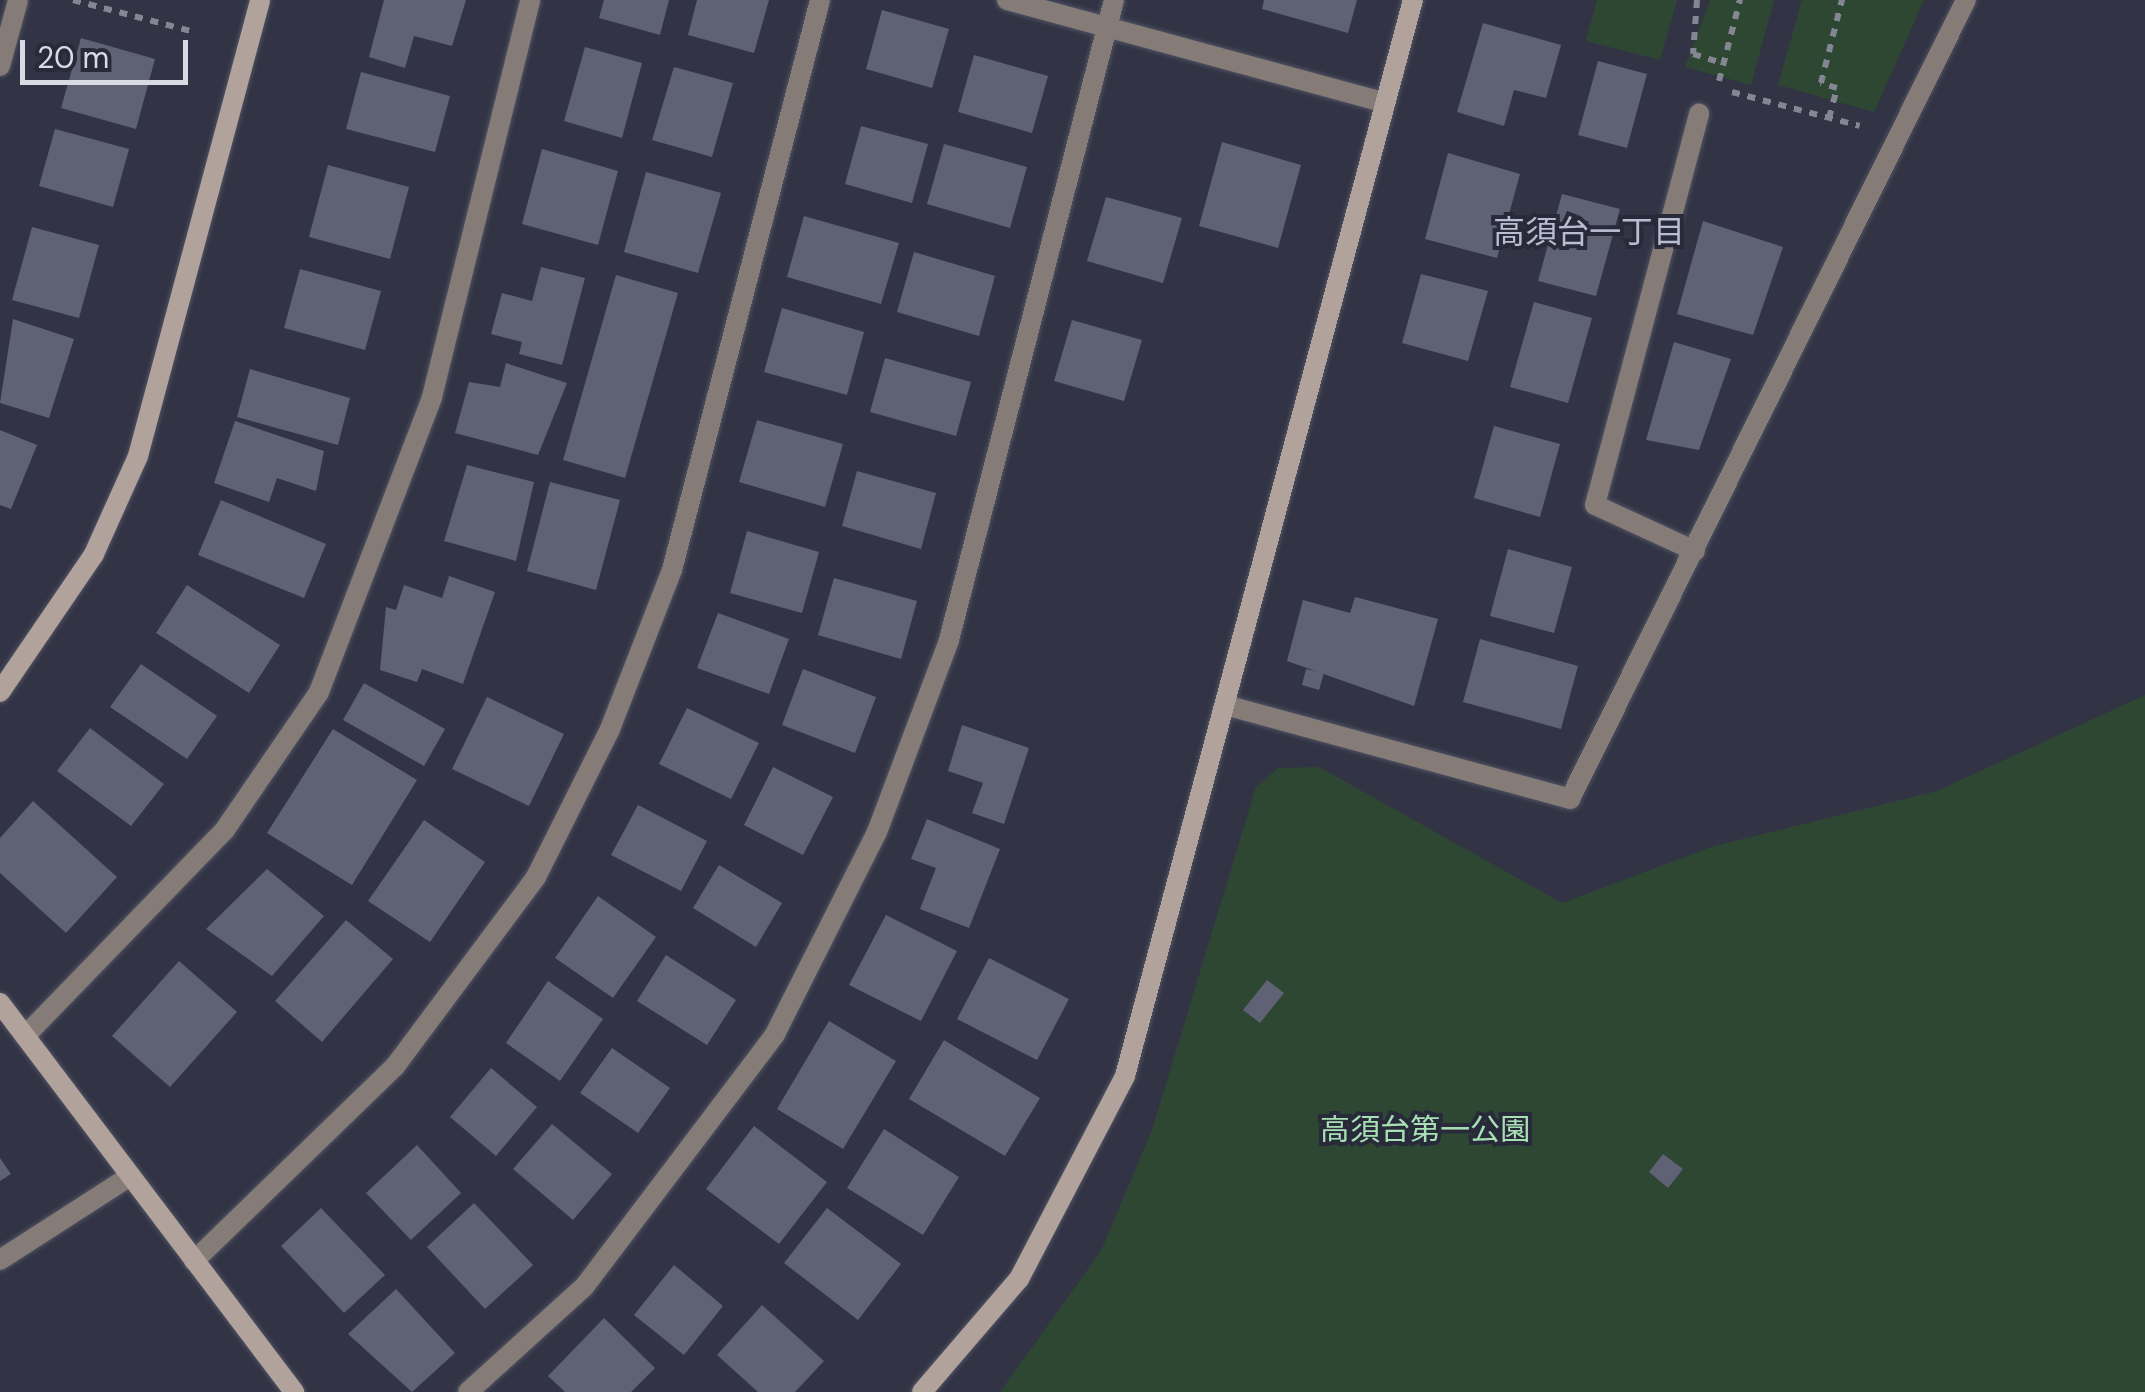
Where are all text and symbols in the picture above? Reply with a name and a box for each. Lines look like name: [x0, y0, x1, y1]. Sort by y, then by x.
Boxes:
scale bar: [25, 20, 192, 82]
text: 20 m: [37, 38, 109, 77]
district label: 高須台一丁目: [1493, 213, 1685, 251]
park label: 高須台第一公園: [1320, 1112, 1530, 1148]

